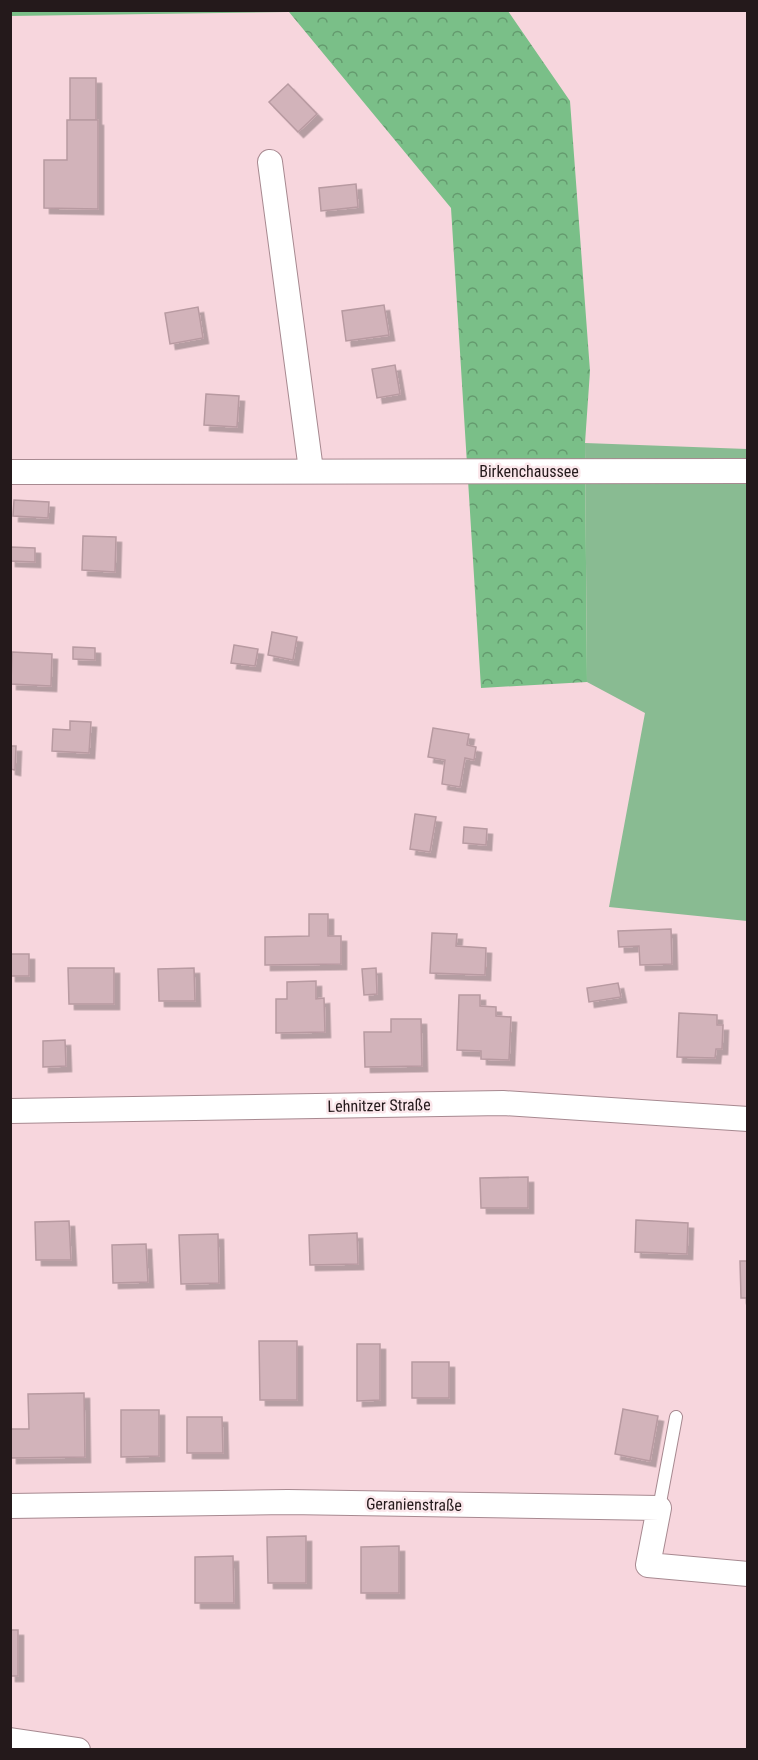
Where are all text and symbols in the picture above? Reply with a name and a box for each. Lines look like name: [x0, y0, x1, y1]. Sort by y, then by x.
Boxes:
street label: Birkenchaussee: [479, 462, 579, 481]
street label: Lehnitzer Straße: [327, 1095, 431, 1116]
street label: Geranienstraße: [366, 1494, 462, 1515]

